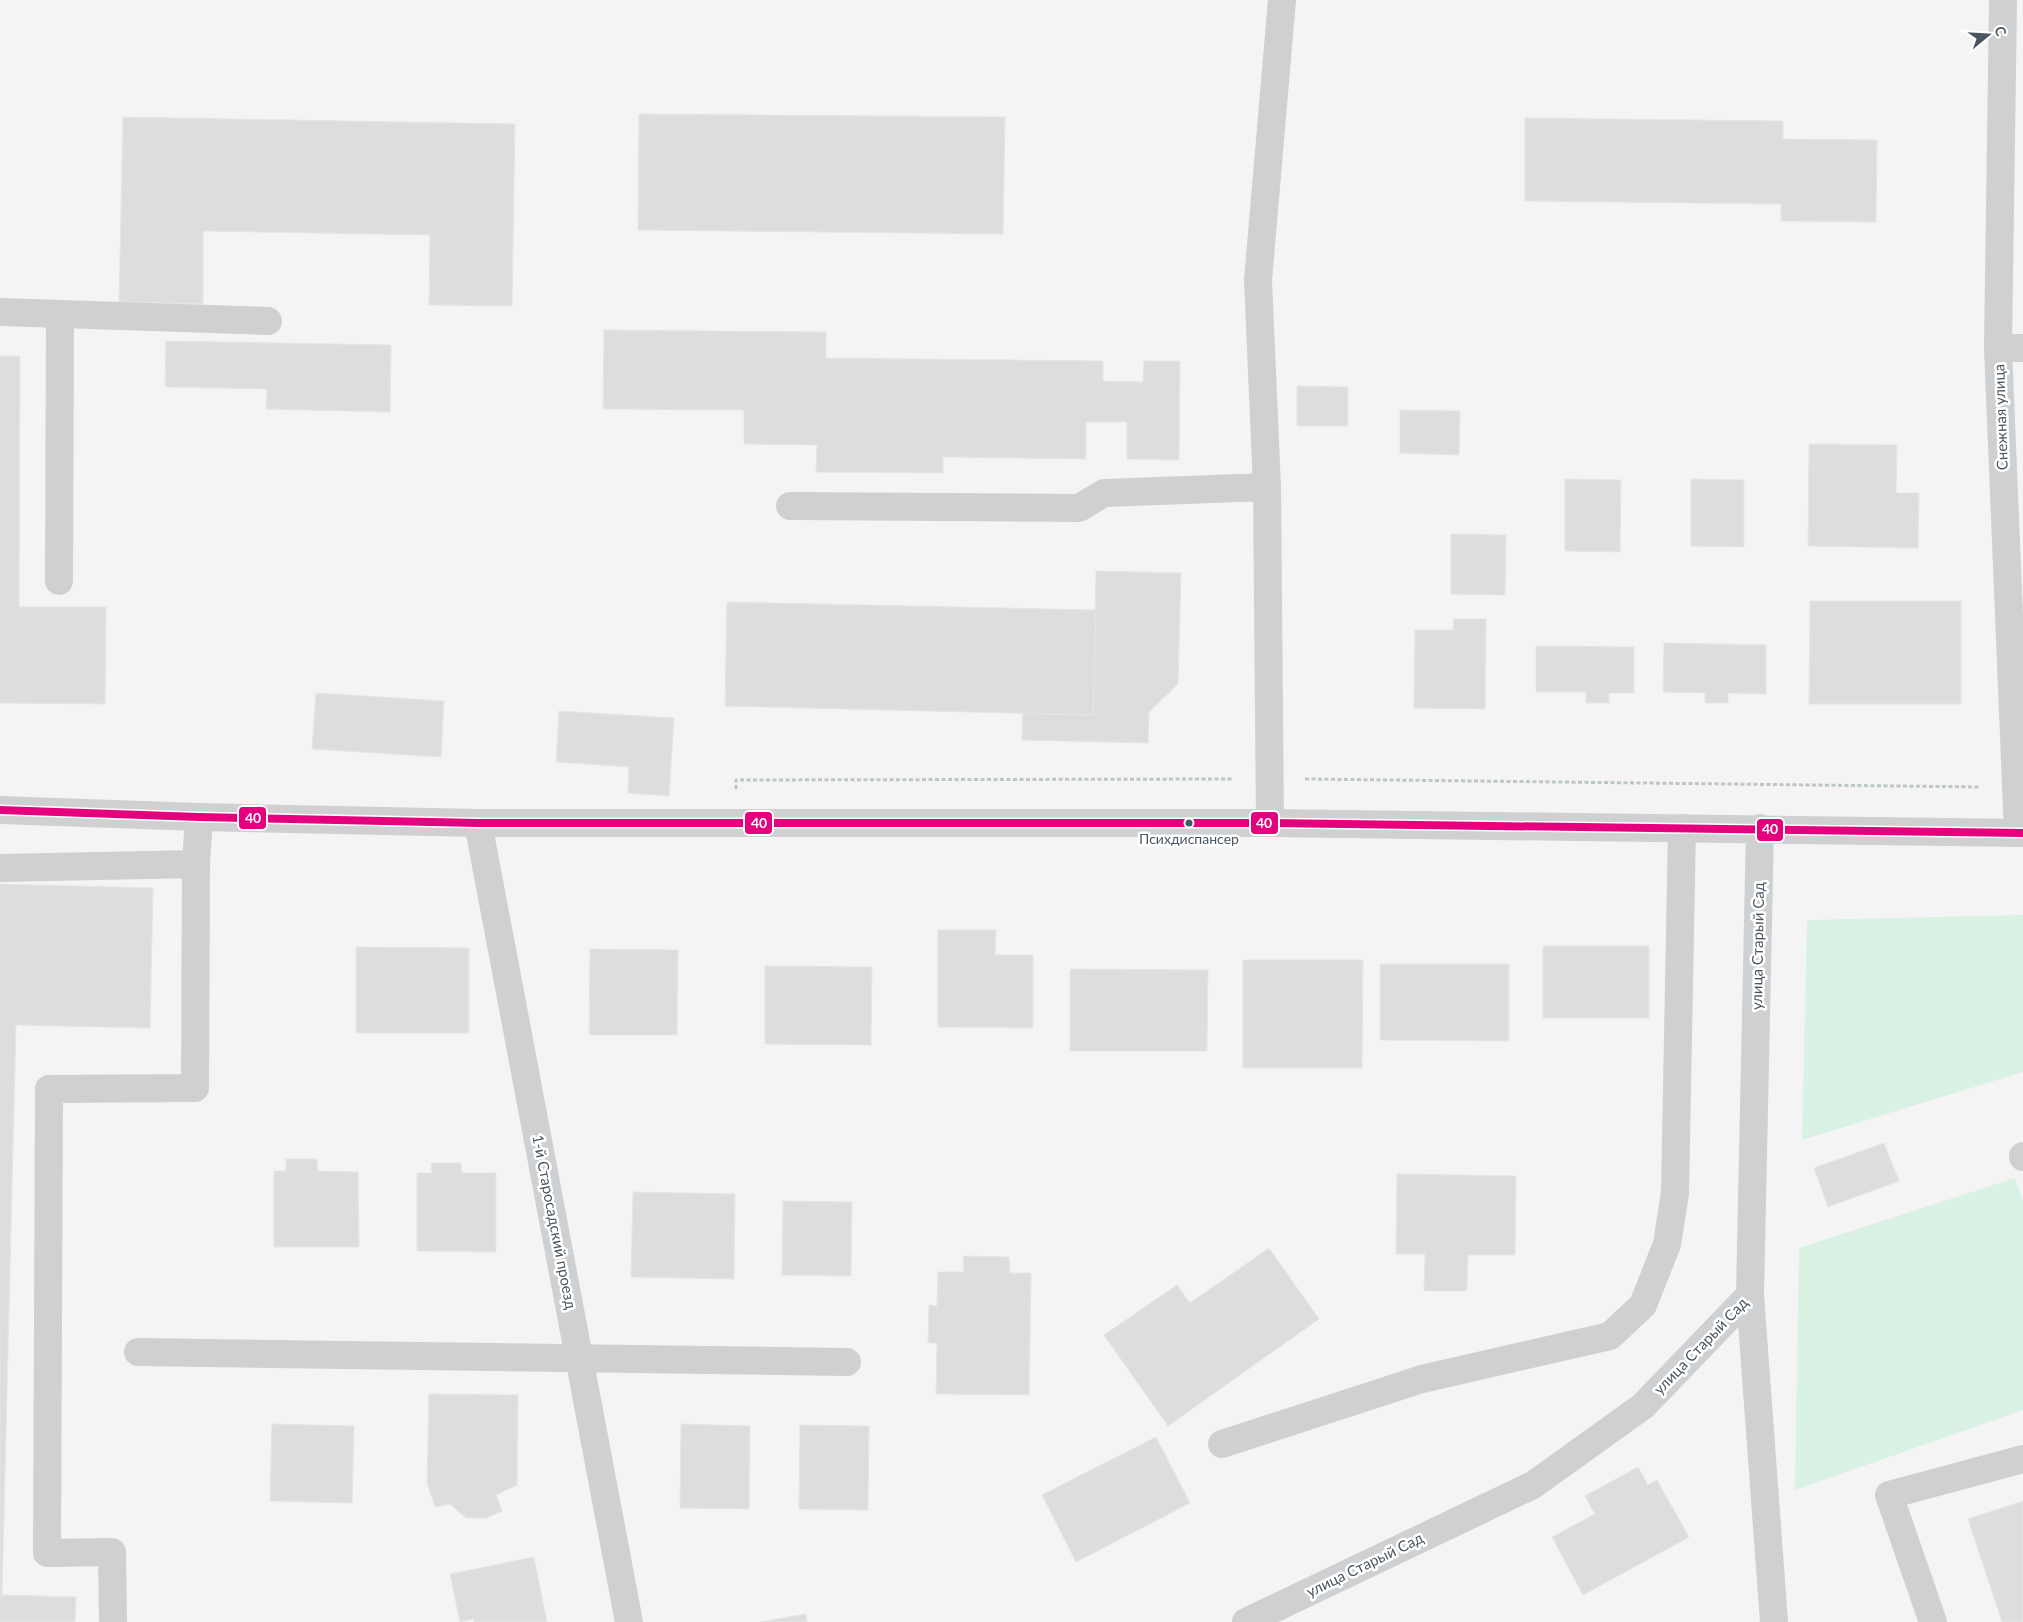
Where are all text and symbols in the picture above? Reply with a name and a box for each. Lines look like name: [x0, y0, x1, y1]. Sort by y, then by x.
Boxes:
north arrow: [1963, 10, 2013, 60]
text: С: [1991, 24, 2011, 39]
street label: Снежная улица: [1989, 364, 2011, 470]
line badge: 40: [238, 806, 267, 830]
text: 40: [245, 809, 261, 826]
line badge: 40: [744, 811, 773, 835]
line badge: 40: [1250, 811, 1279, 835]
text: 40: [751, 814, 767, 831]
text: 40: [1256, 814, 1272, 831]
marker: Психдиспансер: [1184, 818, 1194, 828]
line badge: 40: [1756, 818, 1784, 842]
text: 40: [1762, 820, 1778, 837]
place label: Психдиспансер: [1139, 830, 1239, 847]
street label: улица Старый Сад: [1747, 882, 1767, 1010]
street label: 1-й Старосадский проезд: [529, 1133, 581, 1311]
street label: улица Старый Сад: [1649, 1293, 1751, 1398]
street label: улица Старый Сад: [1303, 1528, 1426, 1600]

